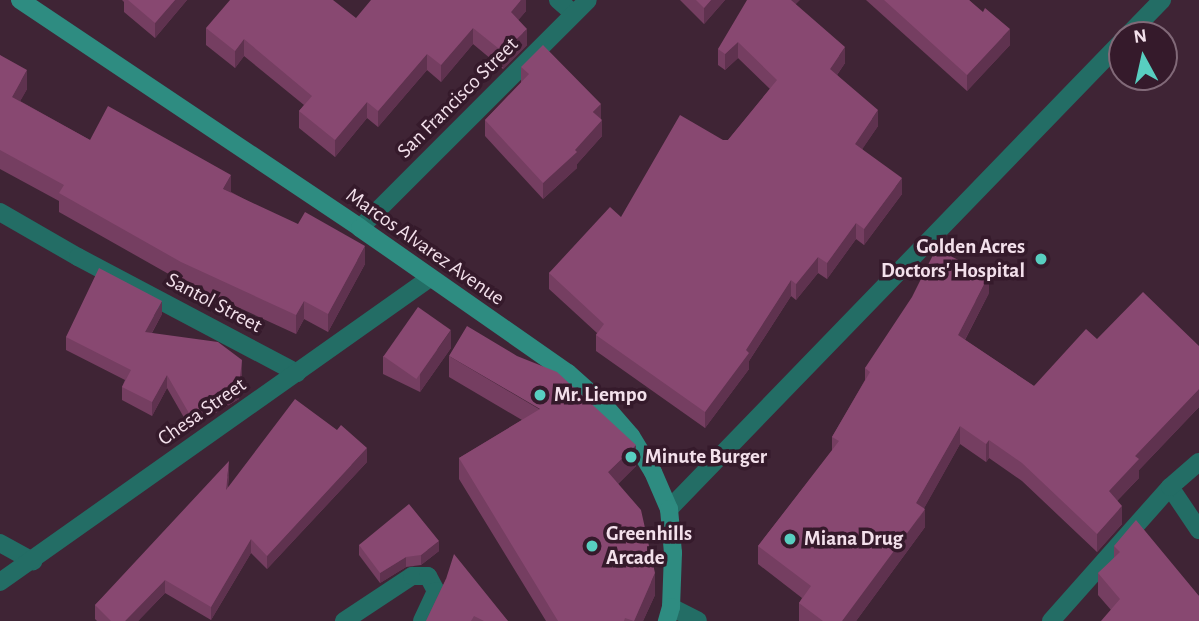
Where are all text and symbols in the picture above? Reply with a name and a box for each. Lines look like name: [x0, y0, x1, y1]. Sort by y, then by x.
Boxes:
north arrow: [1108, 21, 1178, 91]
text: N: [1132, 26, 1148, 47]
street label: San Francisco Street: [392, 32, 524, 164]
street label: Marcos Alvarez Avenue: [341, 183, 509, 311]
place label: Golden Acres Doctors' Hospital: [881, 234, 1025, 284]
marker: Golden Acres Doctors' Hospital: [1031, 249, 1051, 269]
street label: Santol Street: [162, 267, 266, 339]
street label: Chesa Street: [153, 372, 251, 452]
place label: Mr. Liempo: [554, 382, 647, 408]
marker: Mr. Liempo: [532, 387, 548, 403]
place label: Minute Burger: [645, 444, 767, 470]
marker: Minute Burger: [623, 449, 639, 465]
place label: Greenhills Arcade: [606, 521, 692, 571]
place label: Miana Drug: [804, 526, 903, 552]
marker: Miana Drug: [782, 531, 798, 547]
marker: Greenhills Arcade: [584, 538, 600, 554]

